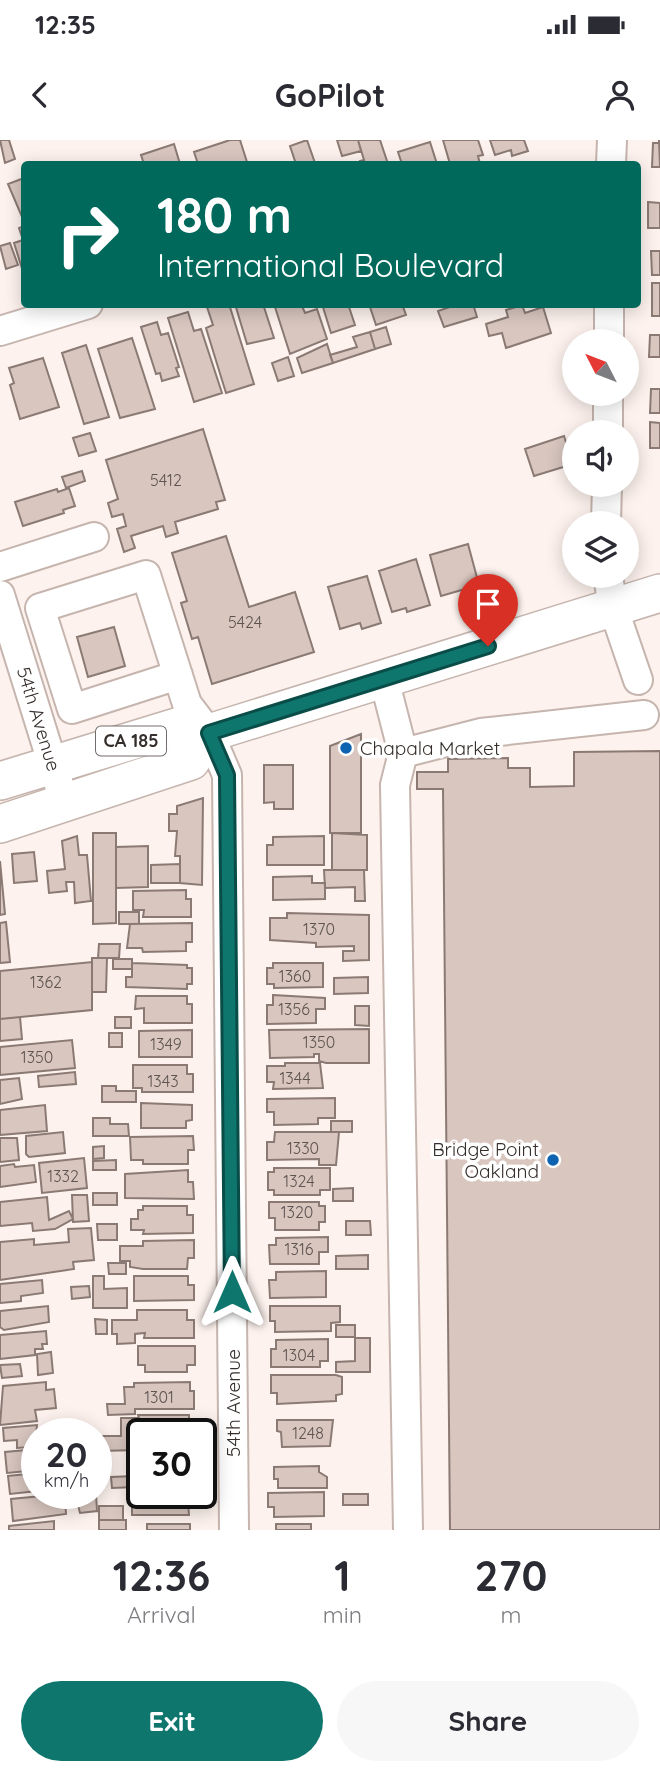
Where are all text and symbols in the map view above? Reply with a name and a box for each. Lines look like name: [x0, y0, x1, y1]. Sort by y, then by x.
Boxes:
text: 12:35: [35, 8, 96, 41]
text: GoPilot: [275, 75, 385, 115]
icon: back: [21, 76, 59, 114]
icon: person: [601, 76, 639, 114]
text: 180 m: [157, 184, 292, 245]
icon: right: [42, 189, 133, 280]
text: International Boulevard: [157, 245, 504, 285]
north arrow: [562, 329, 639, 406]
map controls: [562, 329, 639, 588]
button: sound: [562, 420, 639, 497]
house number: 5412: [150, 470, 182, 490]
button: layers: [562, 511, 639, 588]
pin: [458, 574, 518, 646]
icon: arrive: [469, 585, 507, 623]
house number: 5424: [228, 612, 262, 632]
street label: 54th Avenue: [12, 664, 66, 774]
road number: CA 185: [96, 726, 166, 756]
place label: Chapala Market: [360, 736, 500, 760]
marker: Chapala Market: [338, 740, 354, 756]
house number: 1370: [303, 919, 335, 939]
house number: 1360: [279, 966, 311, 986]
house number: 1362: [30, 972, 62, 992]
house number: 1356: [278, 999, 310, 1019]
house number: 1350: [303, 1032, 335, 1052]
house number: 1349: [150, 1034, 182, 1054]
house number: 1350: [21, 1047, 53, 1067]
house number: 1344: [279, 1068, 311, 1088]
house number: 1343: [147, 1071, 179, 1091]
place label: Bridge Point Oakland: [432, 1137, 539, 1183]
house number: 1330: [287, 1138, 319, 1158]
marker: Bridge Point Oakland: [545, 1152, 561, 1168]
house number: 1332: [47, 1166, 79, 1186]
house number: 1324: [283, 1171, 315, 1191]
house number: 1320: [281, 1202, 313, 1222]
house number: 1316: [285, 1239, 314, 1259]
position arrow: [195, 1255, 269, 1329]
house number: 1304: [283, 1345, 315, 1365]
street label: 54th Avenue: [221, 1349, 245, 1457]
house number: 1301: [144, 1387, 174, 1407]
speed limit sign: 30: [126, 1418, 217, 1509]
house number: 1248: [292, 1423, 324, 1443]
text: 20: [46, 1432, 87, 1476]
text: km/h: [44, 1469, 89, 1492]
text: 12:36: [113, 1549, 210, 1602]
text: 1: [334, 1549, 351, 1602]
text: 270: [475, 1549, 547, 1602]
text: Arrival: [127, 1600, 196, 1629]
text: min: [323, 1600, 362, 1629]
text: m: [500, 1600, 521, 1629]
button: Exit: [21, 1681, 323, 1761]
button: Share: [337, 1681, 639, 1761]

